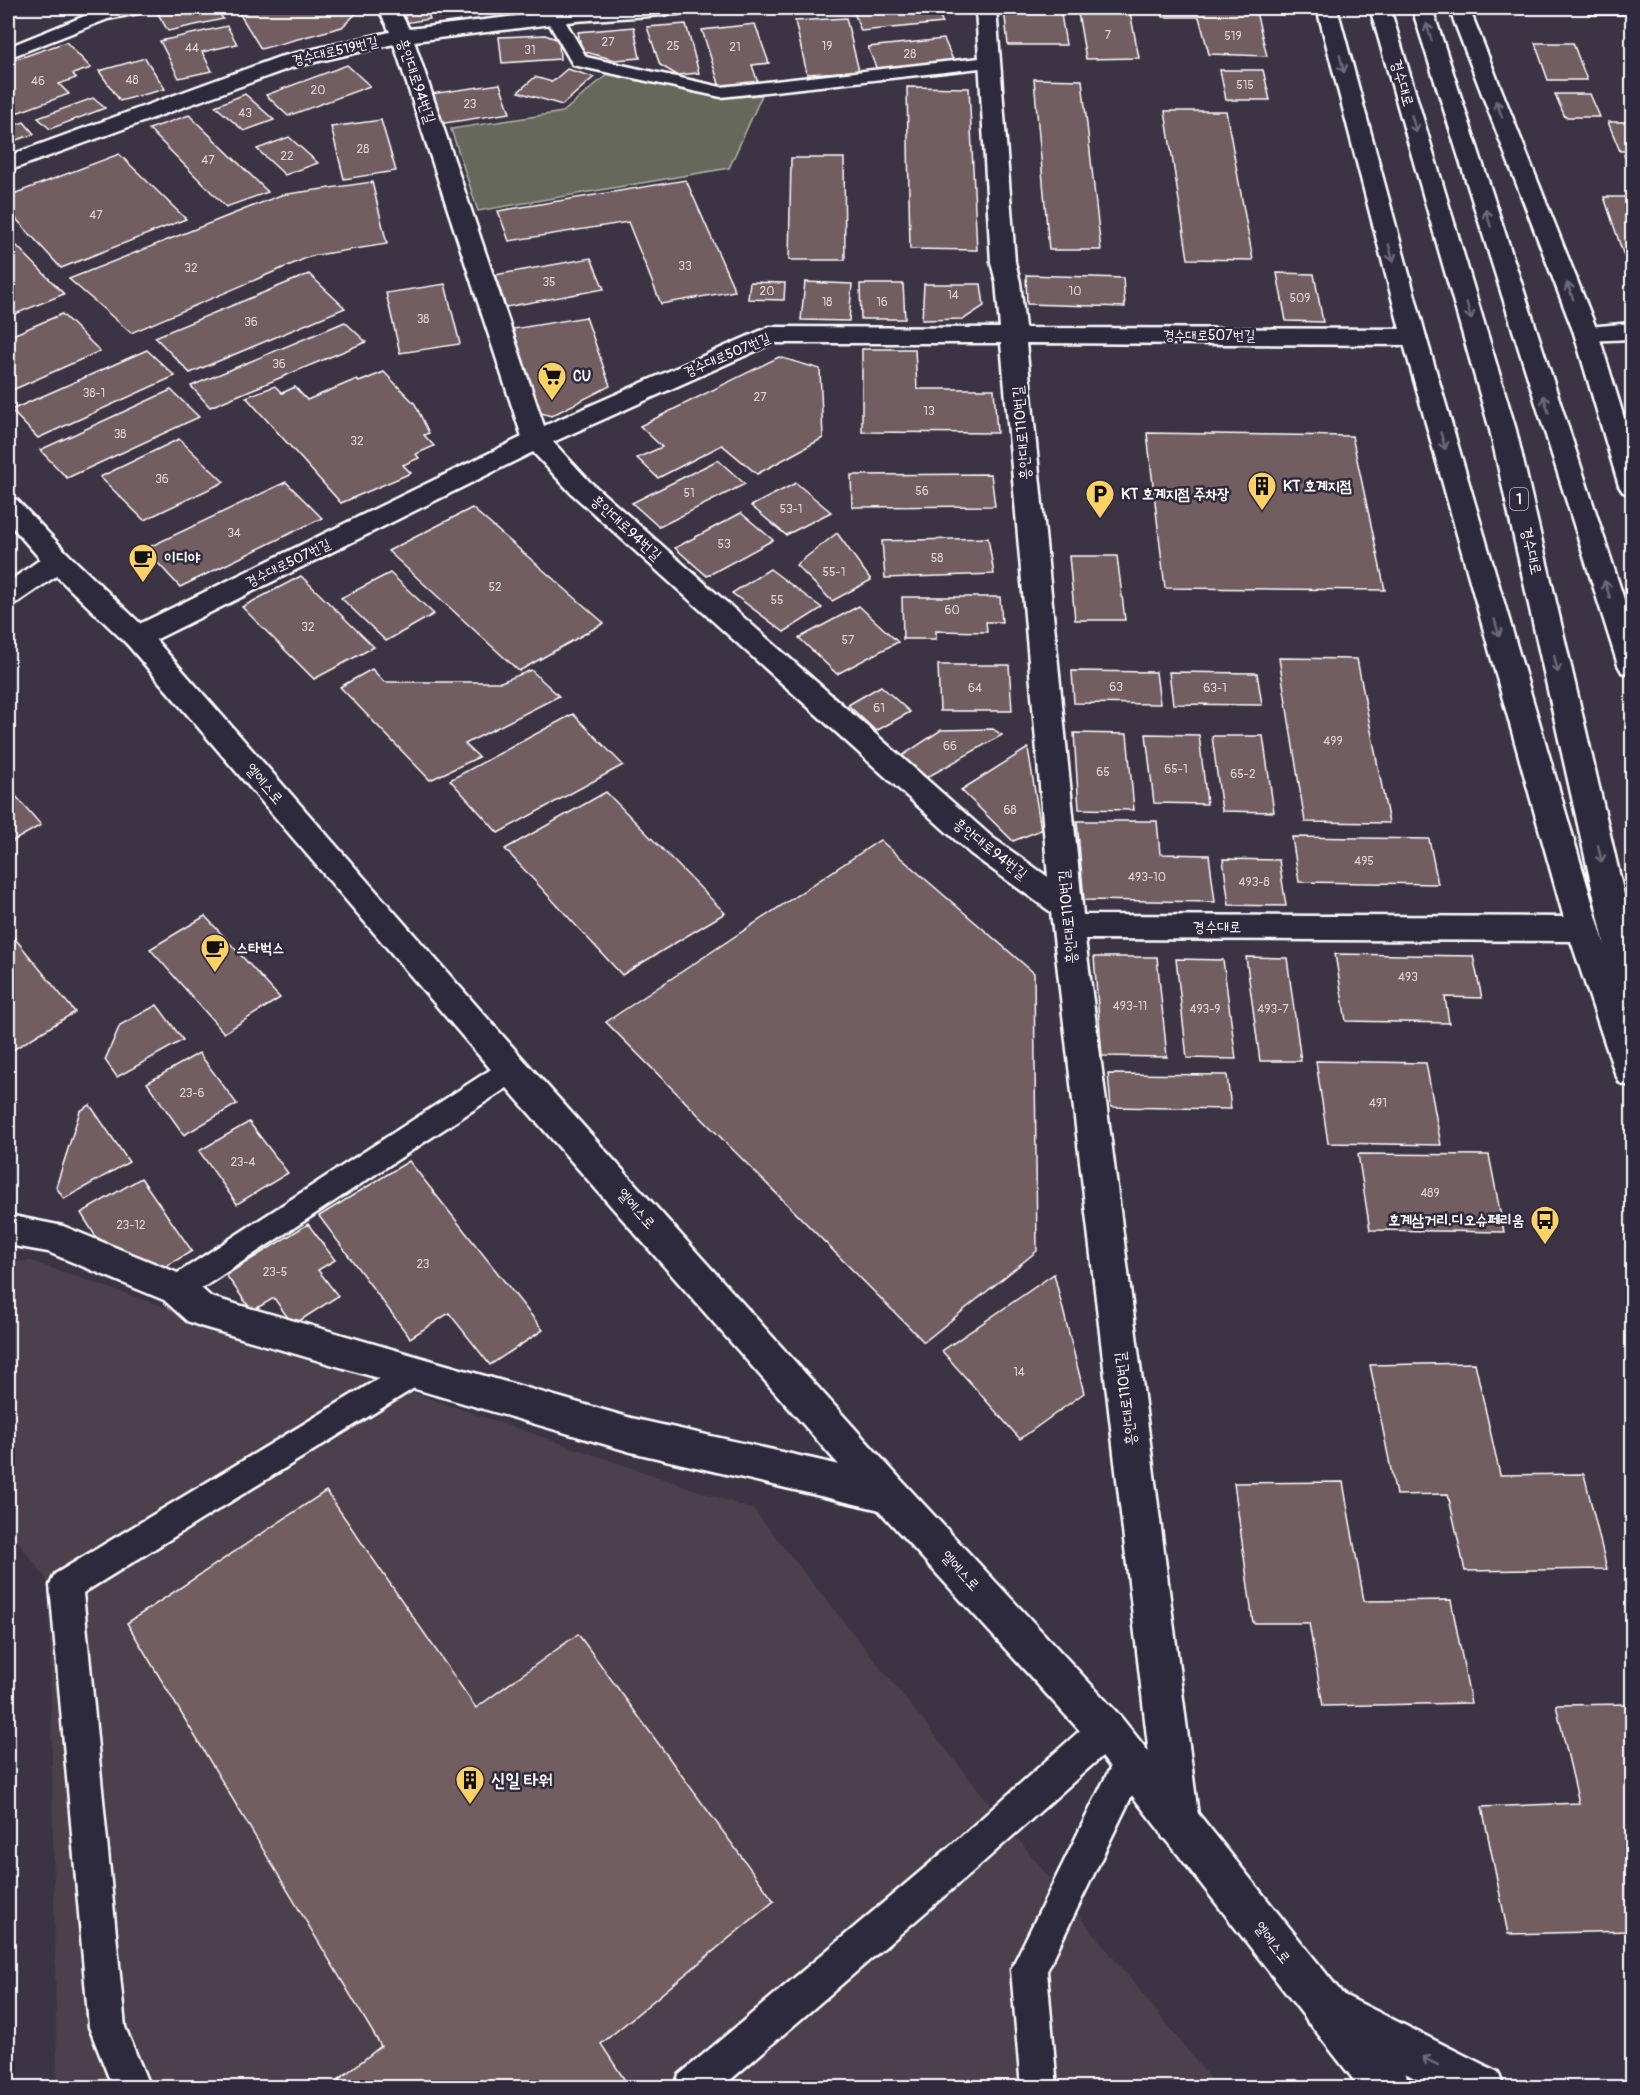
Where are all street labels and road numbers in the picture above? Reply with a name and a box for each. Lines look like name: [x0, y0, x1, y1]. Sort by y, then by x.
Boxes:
street label: 경수대로519번길: [290, 33, 380, 69]
street label: 흥안대로94번길: [393, 36, 439, 126]
street label: 경수대로: [1386, 57, 1418, 109]
street label: 경수대로507번길: [1163, 327, 1256, 344]
street label: 경수대로507번길: [681, 329, 773, 381]
street label: 흥안대로110번길: [1008, 385, 1036, 481]
road number: 1: [1510, 488, 1528, 510]
street label: 흥안대로94번길: [587, 491, 665, 565]
street label: 경수대로: [1516, 525, 1546, 577]
street label: 경수대로507번길: [243, 535, 334, 591]
street label: 엘에스로: [241, 760, 287, 808]
street label: 흥안대로94번길: [949, 814, 1031, 884]
street label: 흥안대로110번길: [1054, 869, 1082, 965]
street label: 경수대로: [1193, 918, 1241, 937]
street label: 엘에스로: [613, 1185, 659, 1233]
street label: 흥안대로110번길: [1111, 1351, 1141, 1447]
street label: 엘에스로: [937, 1547, 983, 1595]
street label: 엘에스로: [1250, 1918, 1294, 1968]

